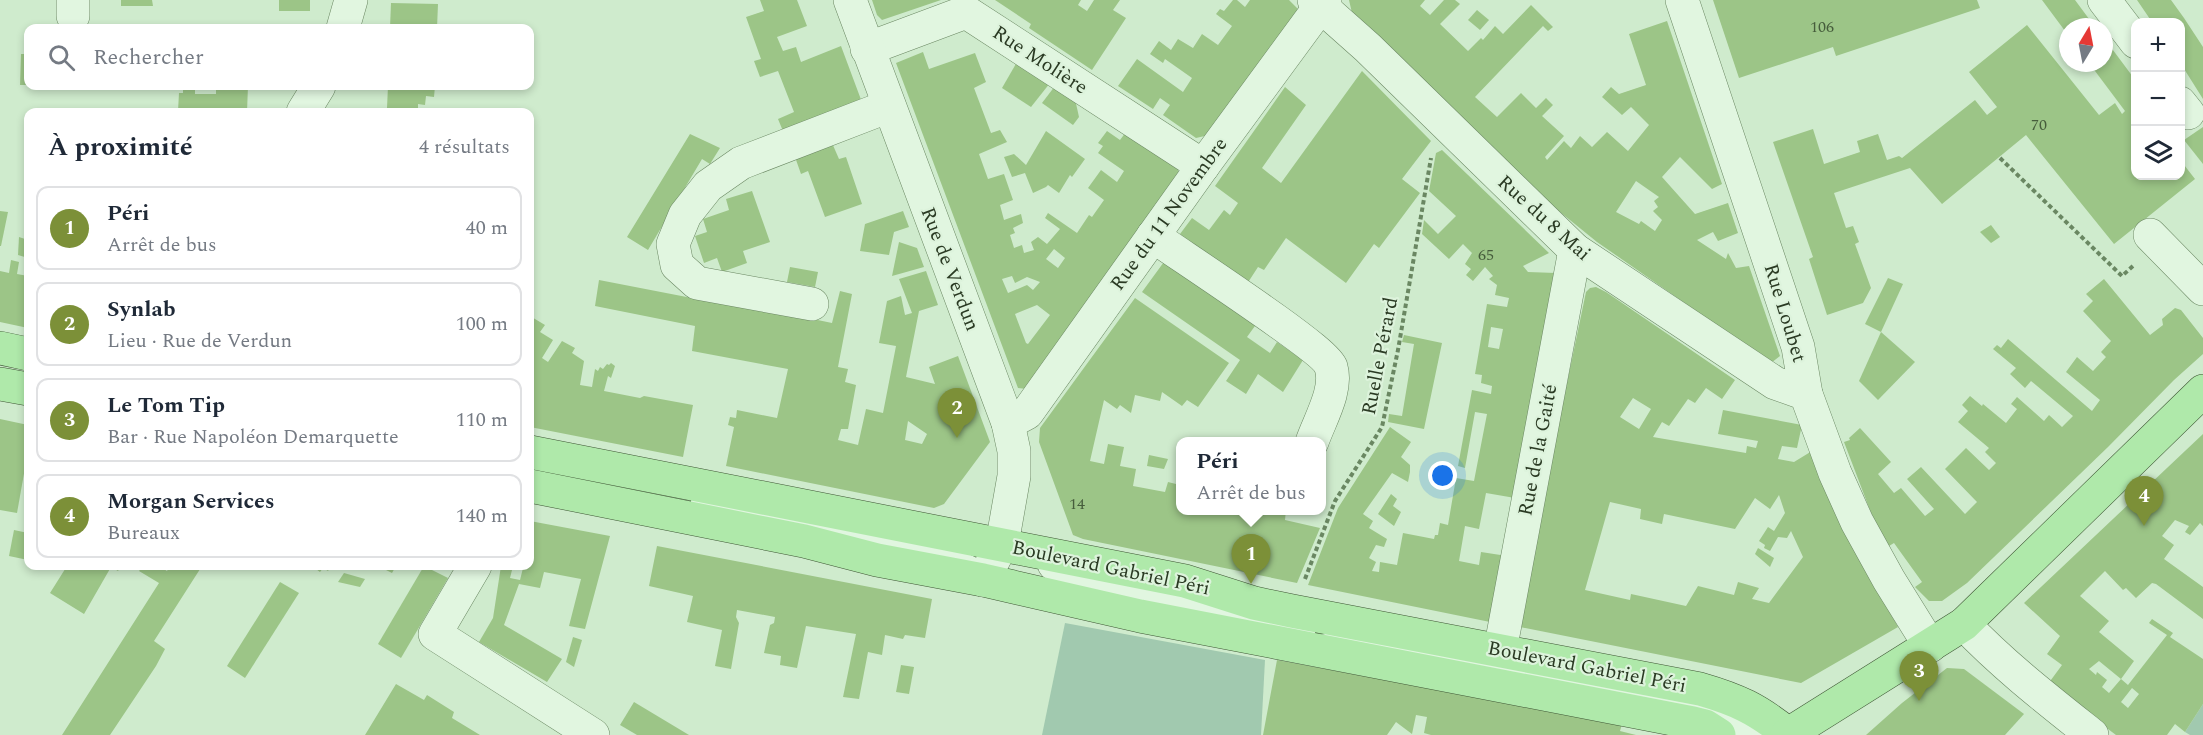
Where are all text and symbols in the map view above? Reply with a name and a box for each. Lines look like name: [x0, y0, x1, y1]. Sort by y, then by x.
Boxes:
house number: 106: [1810, 15, 1834, 39]
street label: Rue Molière: [986, 18, 1094, 102]
north arrow: [2059, 18, 2113, 72]
map controls: [2131, 18, 2185, 180]
button: +: [2131, 18, 2185, 72]
search box: [24, 24, 534, 90]
icon: search: [45, 41, 78, 74]
text: Rechercher: [93, 41, 204, 74]
button: −: [2131, 72, 2185, 126]
house number: 70: [2031, 113, 2047, 137]
button: layers: [2131, 126, 2185, 180]
text: À proximité: [48, 127, 193, 167]
street label: Rue du 11 Novembre: [1103, 131, 1235, 297]
text: 4 résultats: [419, 132, 510, 162]
street label: Rue du 8 Mai: [1491, 168, 1597, 268]
text: Péri: [107, 197, 149, 230]
street label: Rue de Verdun: [913, 203, 987, 335]
text: 1: [64, 213, 75, 243]
text: 40 m: [466, 213, 508, 243]
text: Arrêt de bus: [107, 230, 217, 260]
house number: 65: [1478, 243, 1494, 267]
street label: Rue Loubet: [1756, 260, 1814, 366]
text: Synlab: [107, 293, 176, 326]
street label: Ruelle Pérard: [1354, 294, 1406, 418]
text: 2: [64, 309, 75, 339]
text: 100 m: [456, 309, 508, 339]
text: Lieu · Rue de Verdun: [107, 326, 292, 356]
street label: Rue de la Gaité: [1511, 381, 1566, 519]
pin: 2: [938, 388, 976, 438]
text: Le Tom Tip: [107, 389, 225, 422]
text: 3: [64, 405, 75, 435]
text: 110 m: [456, 405, 508, 435]
text: Bar · Rue Napoléon Demarquette: [107, 422, 399, 452]
popup: [1176, 437, 1326, 515]
text: Péri: [1196, 445, 1239, 478]
your location: [1428, 461, 1457, 490]
pin: 4: [2124, 476, 2164, 526]
text: Arrêt de bus: [1196, 478, 1306, 508]
text: Morgan Services: [107, 485, 275, 518]
house number: 14: [1069, 492, 1085, 516]
text: 4: [64, 501, 75, 531]
text: 140 m: [456, 501, 508, 531]
text: Bureaux: [107, 518, 180, 548]
street label: Boulevard Gabriel Péri: [1009, 532, 1213, 604]
pin: 1: [1232, 534, 1270, 584]
street label: Boulevard Gabriel Péri: [1485, 633, 1689, 701]
pin: 3: [1900, 652, 1938, 701]

